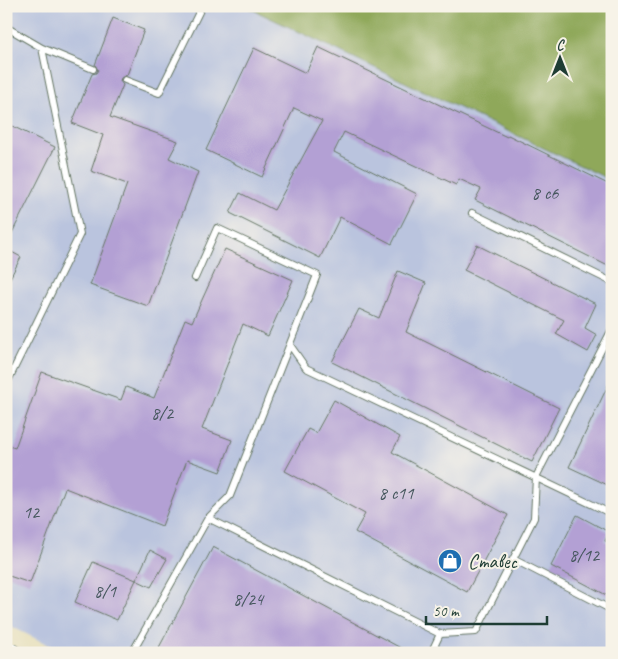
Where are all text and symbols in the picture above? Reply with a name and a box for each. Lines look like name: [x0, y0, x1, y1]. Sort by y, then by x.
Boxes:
north arrow: [536, 32, 586, 82]
text: С: [557, 37, 566, 54]
house number: 8 с6: [532, 182, 559, 204]
house number: 8/2: [151, 402, 175, 424]
house number: 8 с11: [378, 482, 414, 504]
house number: 12: [23, 501, 41, 523]
house number: 8/12: [569, 544, 601, 566]
shop icon: Ставес: [437, 548, 463, 574]
place label: Ставес: [468, 549, 517, 574]
house number: 8/1: [94, 580, 117, 602]
house number: 8/24: [233, 588, 265, 610]
scale bar: [426, 594, 547, 626]
text: 50 m: [433, 602, 460, 621]

